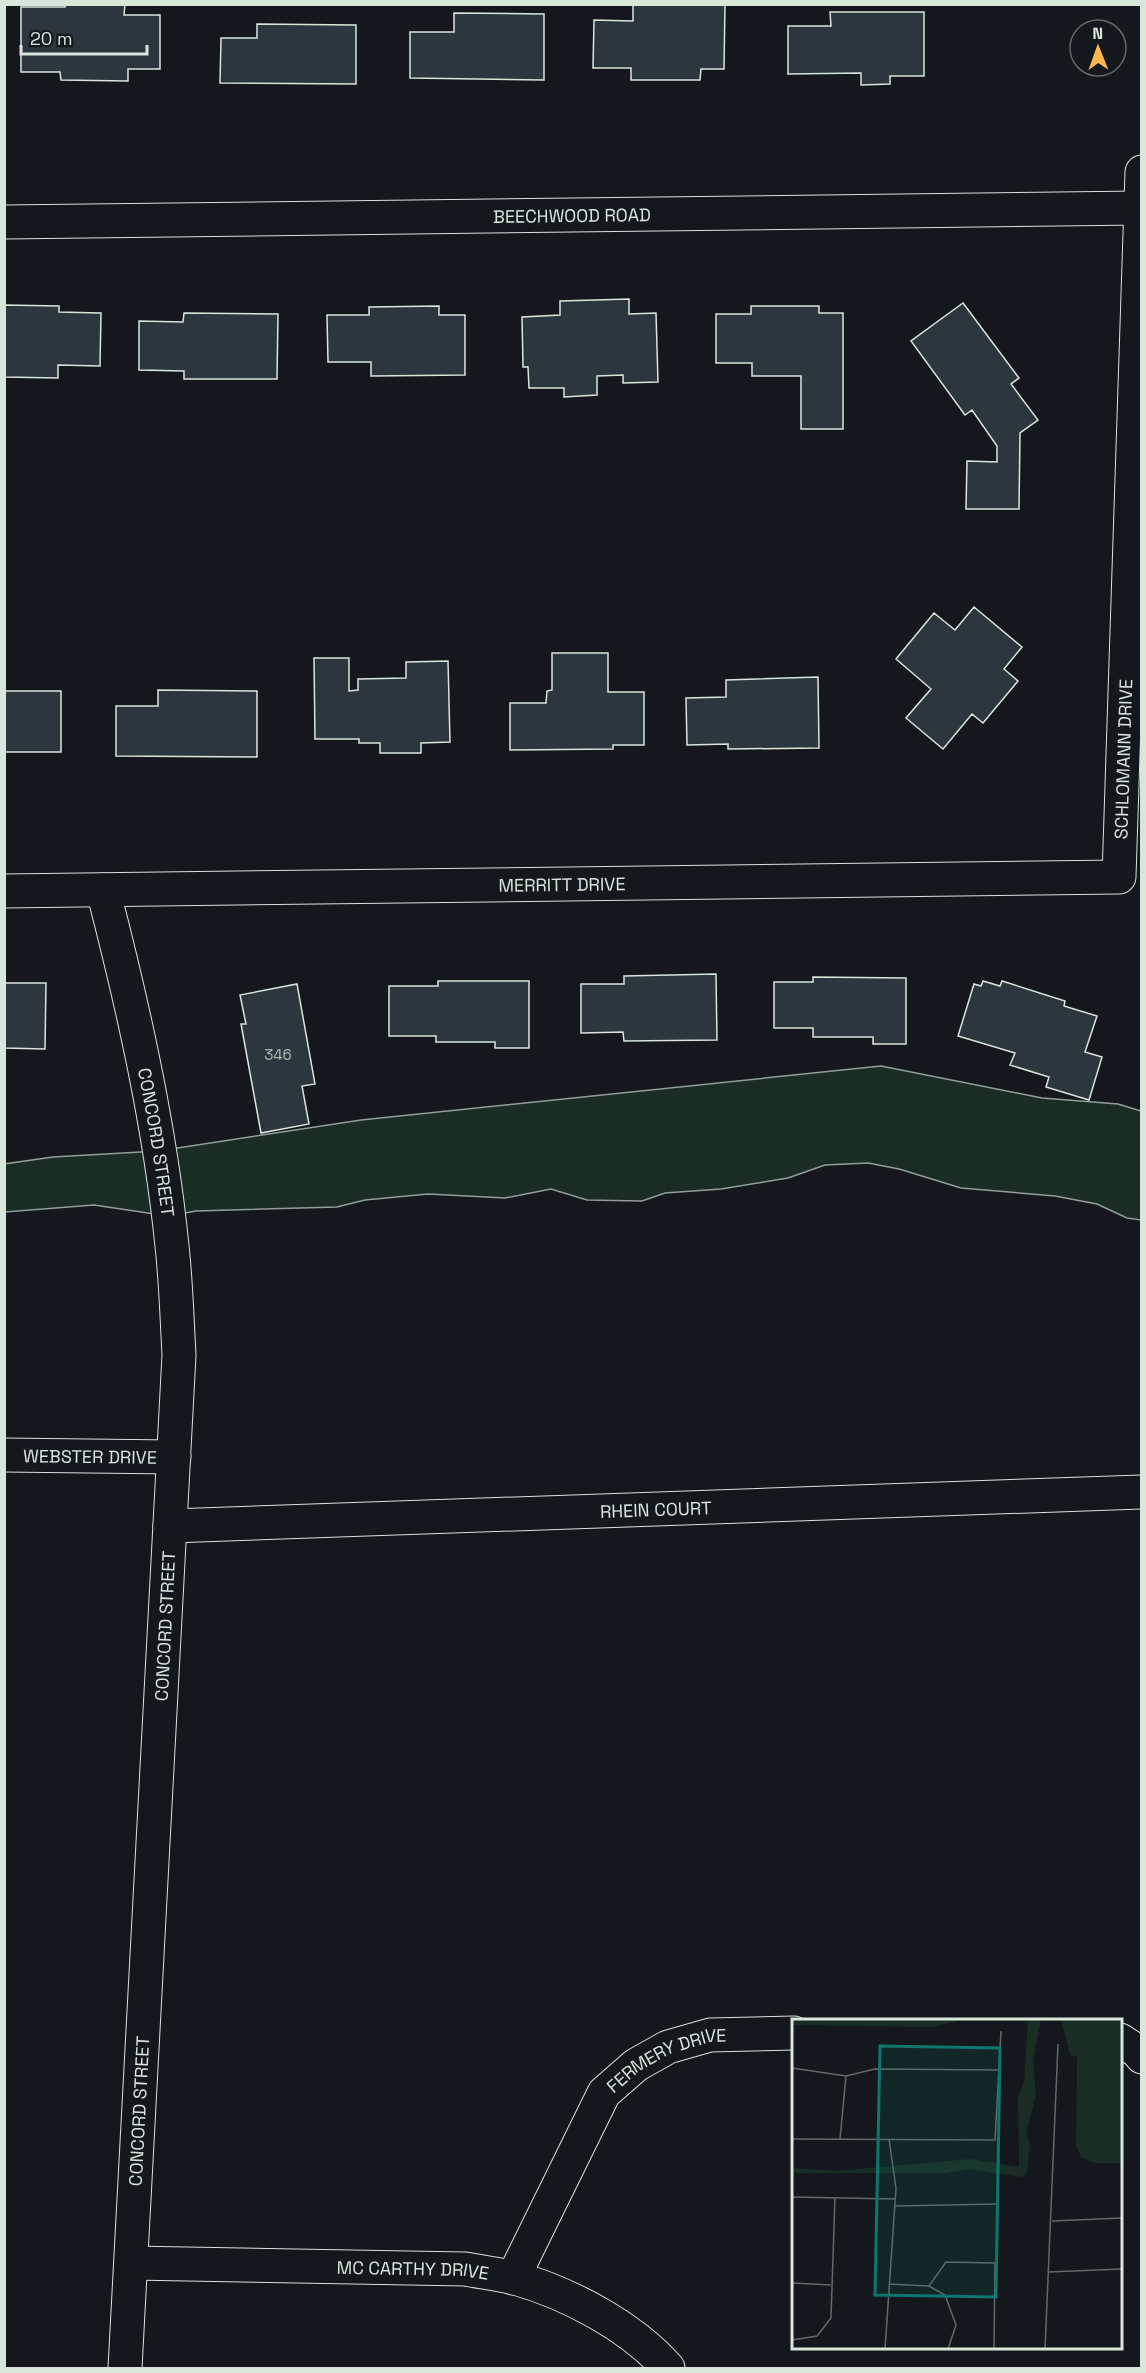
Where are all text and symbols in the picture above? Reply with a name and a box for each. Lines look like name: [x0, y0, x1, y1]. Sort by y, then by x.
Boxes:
scale bar: [21, 18, 147, 56]
north arrow: [1068, 18, 1128, 78]
text: N: [1092, 23, 1103, 44]
text: 20 m: [30, 27, 73, 50]
street label: BEECHWOOD ROAD: [493, 203, 651, 227]
street label: SCHLOMANN DRIVE: [1109, 679, 1137, 840]
street label: MERRITT DRIVE: [498, 872, 626, 896]
house number: 346: [264, 1045, 292, 1064]
street label: CONCORD STREET: [133, 1066, 180, 1218]
street label: WEBSTER DRIVE: [23, 1444, 157, 1468]
street label: RHEIN COURT: [599, 1496, 712, 1522]
street label: CONCORD STREET: [150, 1550, 180, 1702]
inset map: [792, 2019, 1122, 2349]
street label: FERMERY DRIVE: [601, 2023, 726, 2097]
street label: CONCORD STREET: [124, 2035, 154, 2187]
street label: MC CARTHY DRIVE: [336, 2255, 491, 2284]

